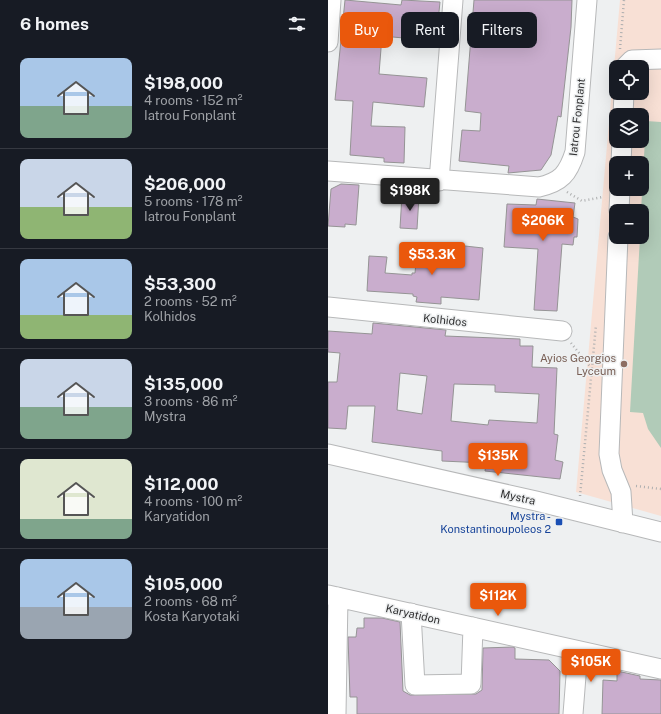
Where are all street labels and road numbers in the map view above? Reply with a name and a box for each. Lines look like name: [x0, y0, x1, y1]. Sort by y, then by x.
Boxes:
street label: Iatrou Fonplant: [567, 78, 587, 156]
street label: Kolhidos: [422, 312, 468, 328]
street label: Mystra: [499, 487, 537, 507]
street label: Karyatidon: [385, 602, 441, 626]

